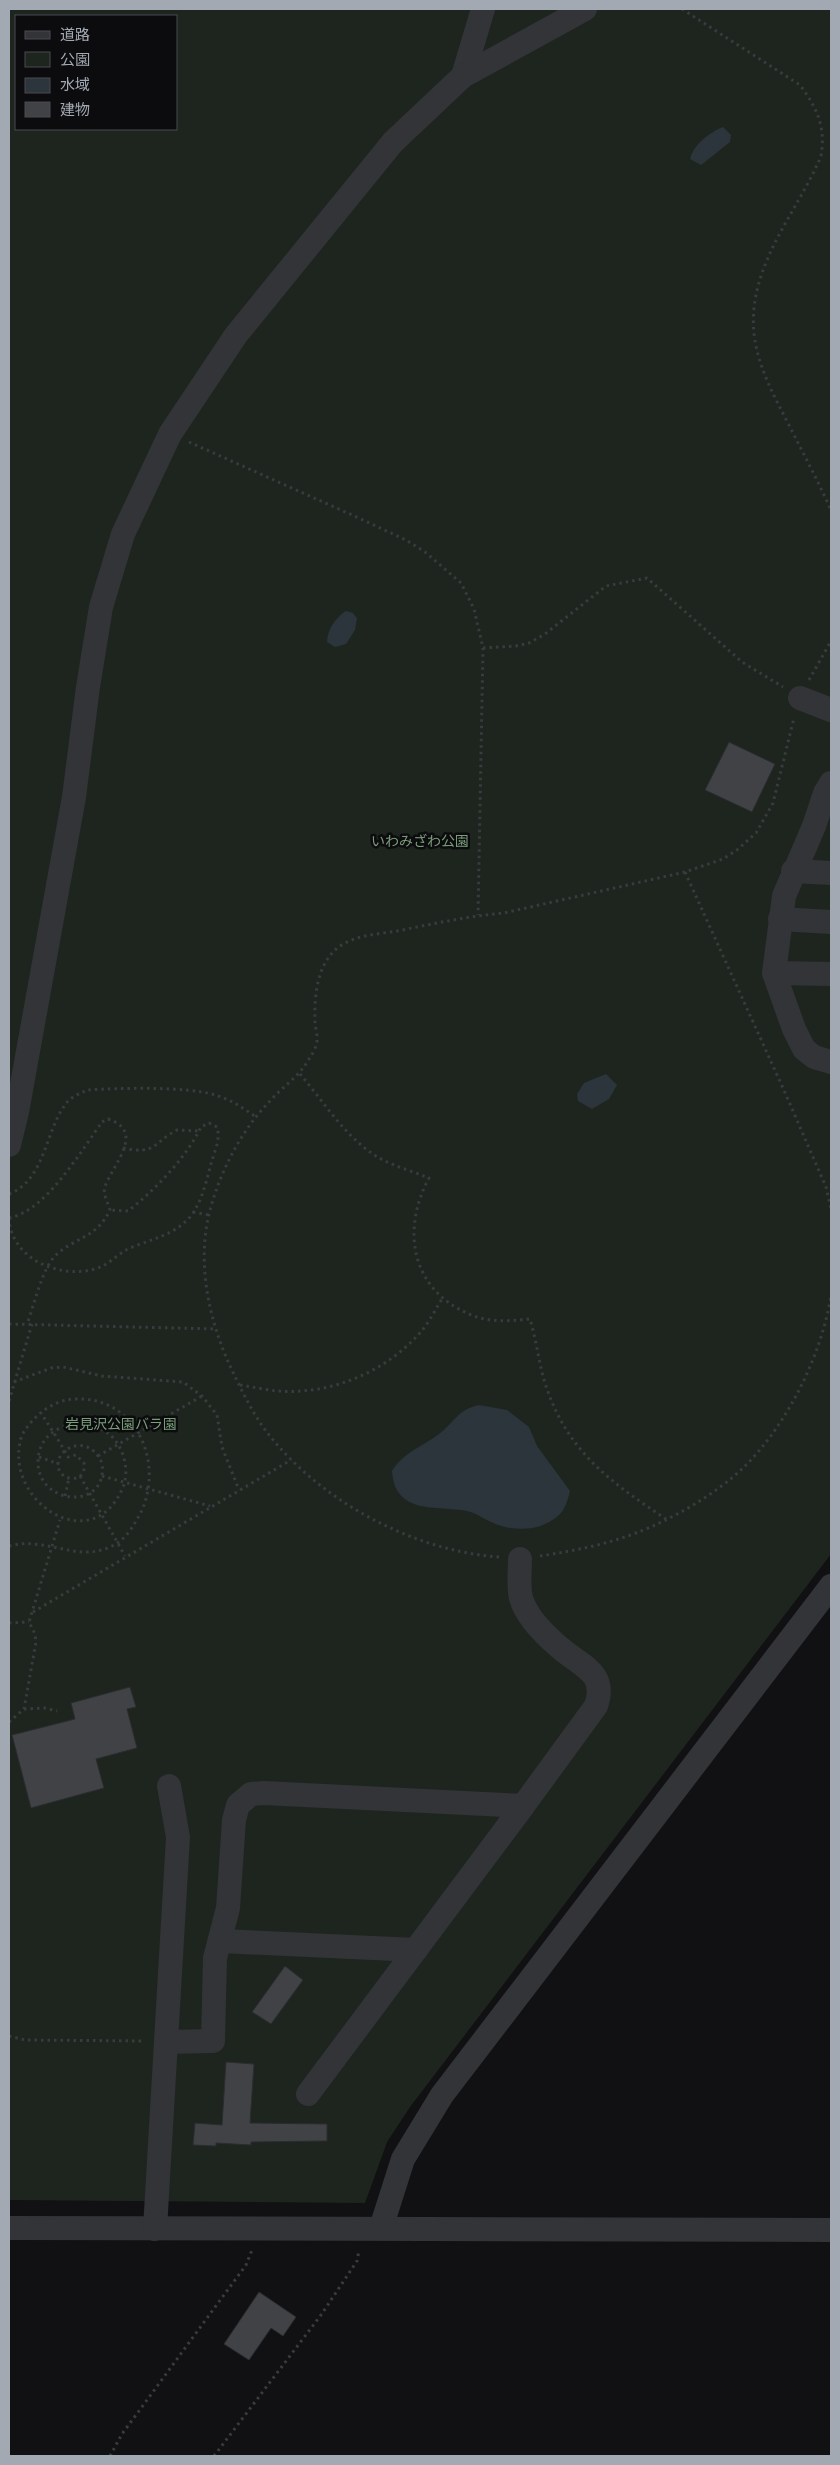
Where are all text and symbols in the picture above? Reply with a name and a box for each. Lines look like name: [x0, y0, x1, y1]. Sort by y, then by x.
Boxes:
legend: [15, 15, 178, 130]
text: 道路: [60, 26, 90, 44]
text: 公園: [60, 51, 90, 69]
text: 水域: [60, 76, 90, 94]
text: 建物: [60, 101, 90, 119]
park label: いわみざわ公園: [371, 833, 469, 849]
park label: 岩見沢公園バラ園: [65, 1416, 177, 1432]

